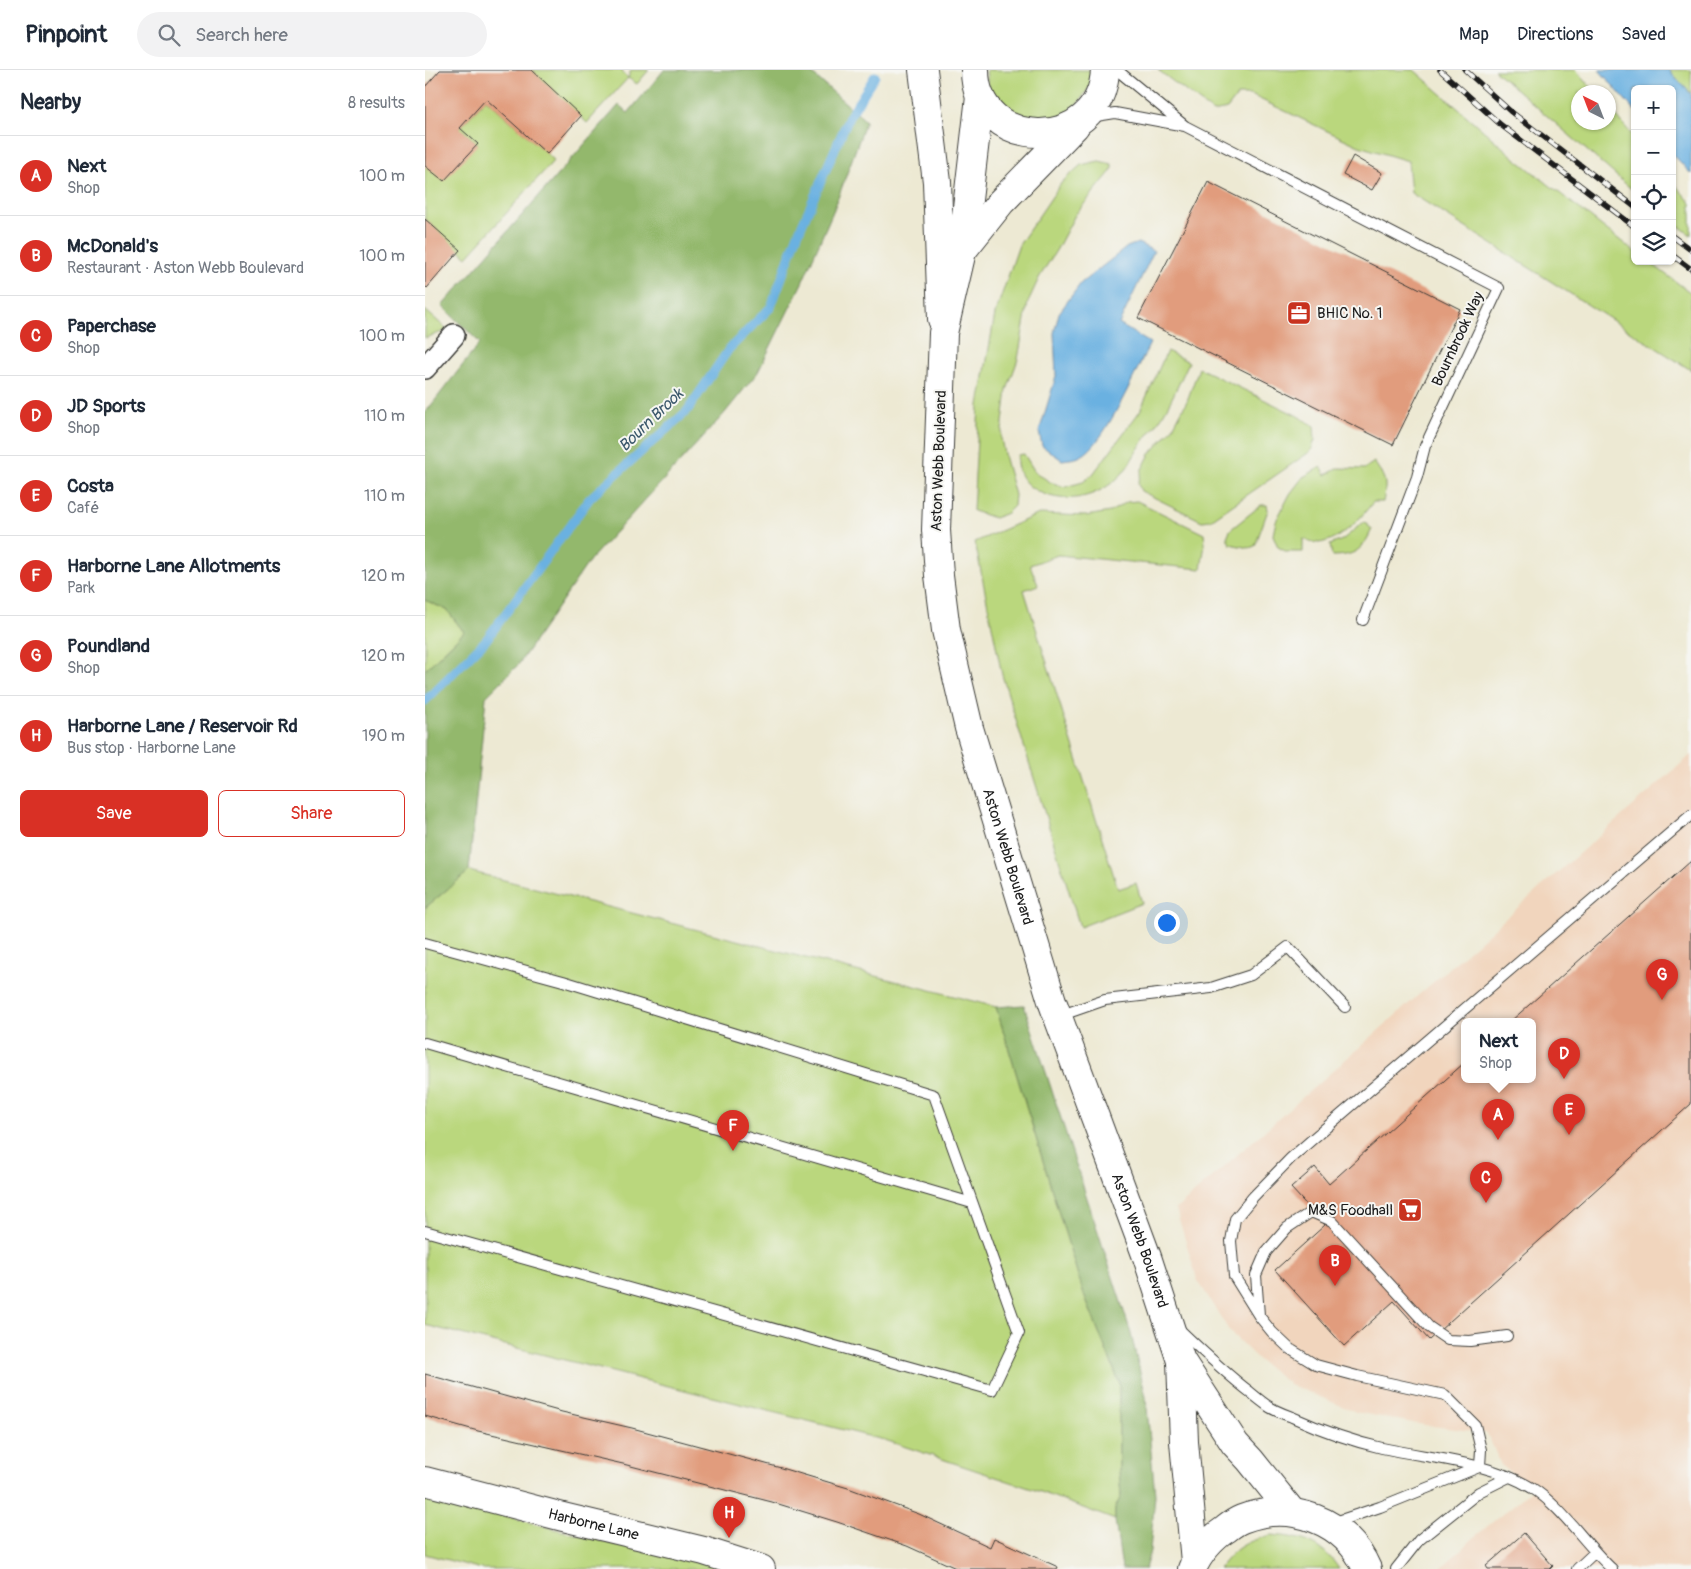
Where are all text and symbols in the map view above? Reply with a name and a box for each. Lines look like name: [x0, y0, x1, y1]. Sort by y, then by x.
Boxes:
search box: [137, 12, 487, 57]
text: Pinpoint: [25, 20, 107, 49]
icon: search: [155, 21, 183, 49]
text: Search here: [195, 23, 288, 47]
text: Map: [1459, 23, 1489, 46]
text: Directions: [1517, 23, 1593, 46]
text: Saved: [1621, 23, 1666, 46]
north arrow: [1571, 85, 1616, 130]
map controls: [1631, 85, 1676, 265]
button: +: [1631, 85, 1676, 130]
text: Nearby: [20, 89, 81, 116]
text: 8 results: [348, 93, 405, 113]
button: −: [1631, 130, 1676, 175]
text: Next: [67, 154, 106, 178]
text: A: [31, 166, 41, 186]
text: 100 m: [359, 166, 405, 186]
button: locate: [1631, 175, 1676, 220]
text: Shop: [67, 178, 100, 198]
button: layers: [1631, 220, 1676, 265]
text: McDonald's: [67, 234, 158, 258]
text: B: [31, 246, 41, 266]
text: 100 m: [359, 246, 405, 266]
text: Restaurant · Aston Webb Boulevard: [67, 258, 304, 278]
street label: Bournbrook Way: [1428, 288, 1488, 389]
office icon: BHIC No. 1: [1286, 300, 1312, 326]
place label: BHIC No. 1: [1317, 304, 1382, 323]
text: Paperchase: [67, 314, 156, 338]
text: C: [31, 326, 41, 346]
text: 100 m: [359, 326, 405, 346]
text: Shop: [67, 338, 100, 358]
water label: Bourn Brook: [614, 383, 688, 456]
street label: Aston Webb Boulevard: [927, 390, 951, 532]
text: JD Sports: [67, 394, 145, 418]
text: D: [31, 406, 41, 426]
text: 110 m: [364, 406, 405, 426]
text: Shop: [67, 418, 100, 438]
text: Costa: [67, 474, 114, 498]
text: E: [32, 486, 40, 506]
text: 110 m: [364, 486, 405, 506]
text: Café: [67, 498, 99, 518]
text: Harborne Lane Allotments: [67, 554, 280, 578]
text: F: [31, 566, 41, 586]
text: 120 m: [361, 566, 405, 586]
text: Park: [67, 578, 95, 598]
text: Poundland: [67, 634, 150, 658]
text: G: [31, 646, 41, 666]
text: 120 m: [361, 646, 405, 666]
text: Shop: [67, 658, 100, 678]
text: Harborne Lane / Reservoir Rd: [67, 714, 298, 738]
text: H: [31, 726, 41, 746]
text: 190 m: [362, 726, 405, 746]
text: Bus stop · Harborne Lane: [67, 738, 236, 758]
street label: Aston Webb Boulevard: [978, 786, 1038, 927]
button: Save: [20, 790, 208, 837]
button: Share: [218, 790, 405, 837]
your location: [1154, 910, 1180, 936]
pin: G: [1646, 959, 1678, 1000]
popup: [1461, 1018, 1536, 1083]
text: Next: [1479, 1029, 1518, 1053]
pin: D: [1548, 1038, 1580, 1079]
text: Shop: [1479, 1053, 1512, 1073]
pin: E: [1553, 1094, 1585, 1135]
pin: A: [1482, 1099, 1514, 1140]
pin: F: [717, 1110, 749, 1151]
pin: C: [1470, 1162, 1502, 1203]
street label: Aston Webb Boulevard: [1107, 1170, 1172, 1310]
supermarket icon: M&S Foodhall: [1397, 1197, 1423, 1223]
place label: M&S Foodhall: [1308, 1201, 1393, 1220]
pin: B: [1319, 1245, 1351, 1286]
pin: H: [713, 1497, 745, 1538]
street label: Harborne Lane: [546, 1504, 641, 1545]

